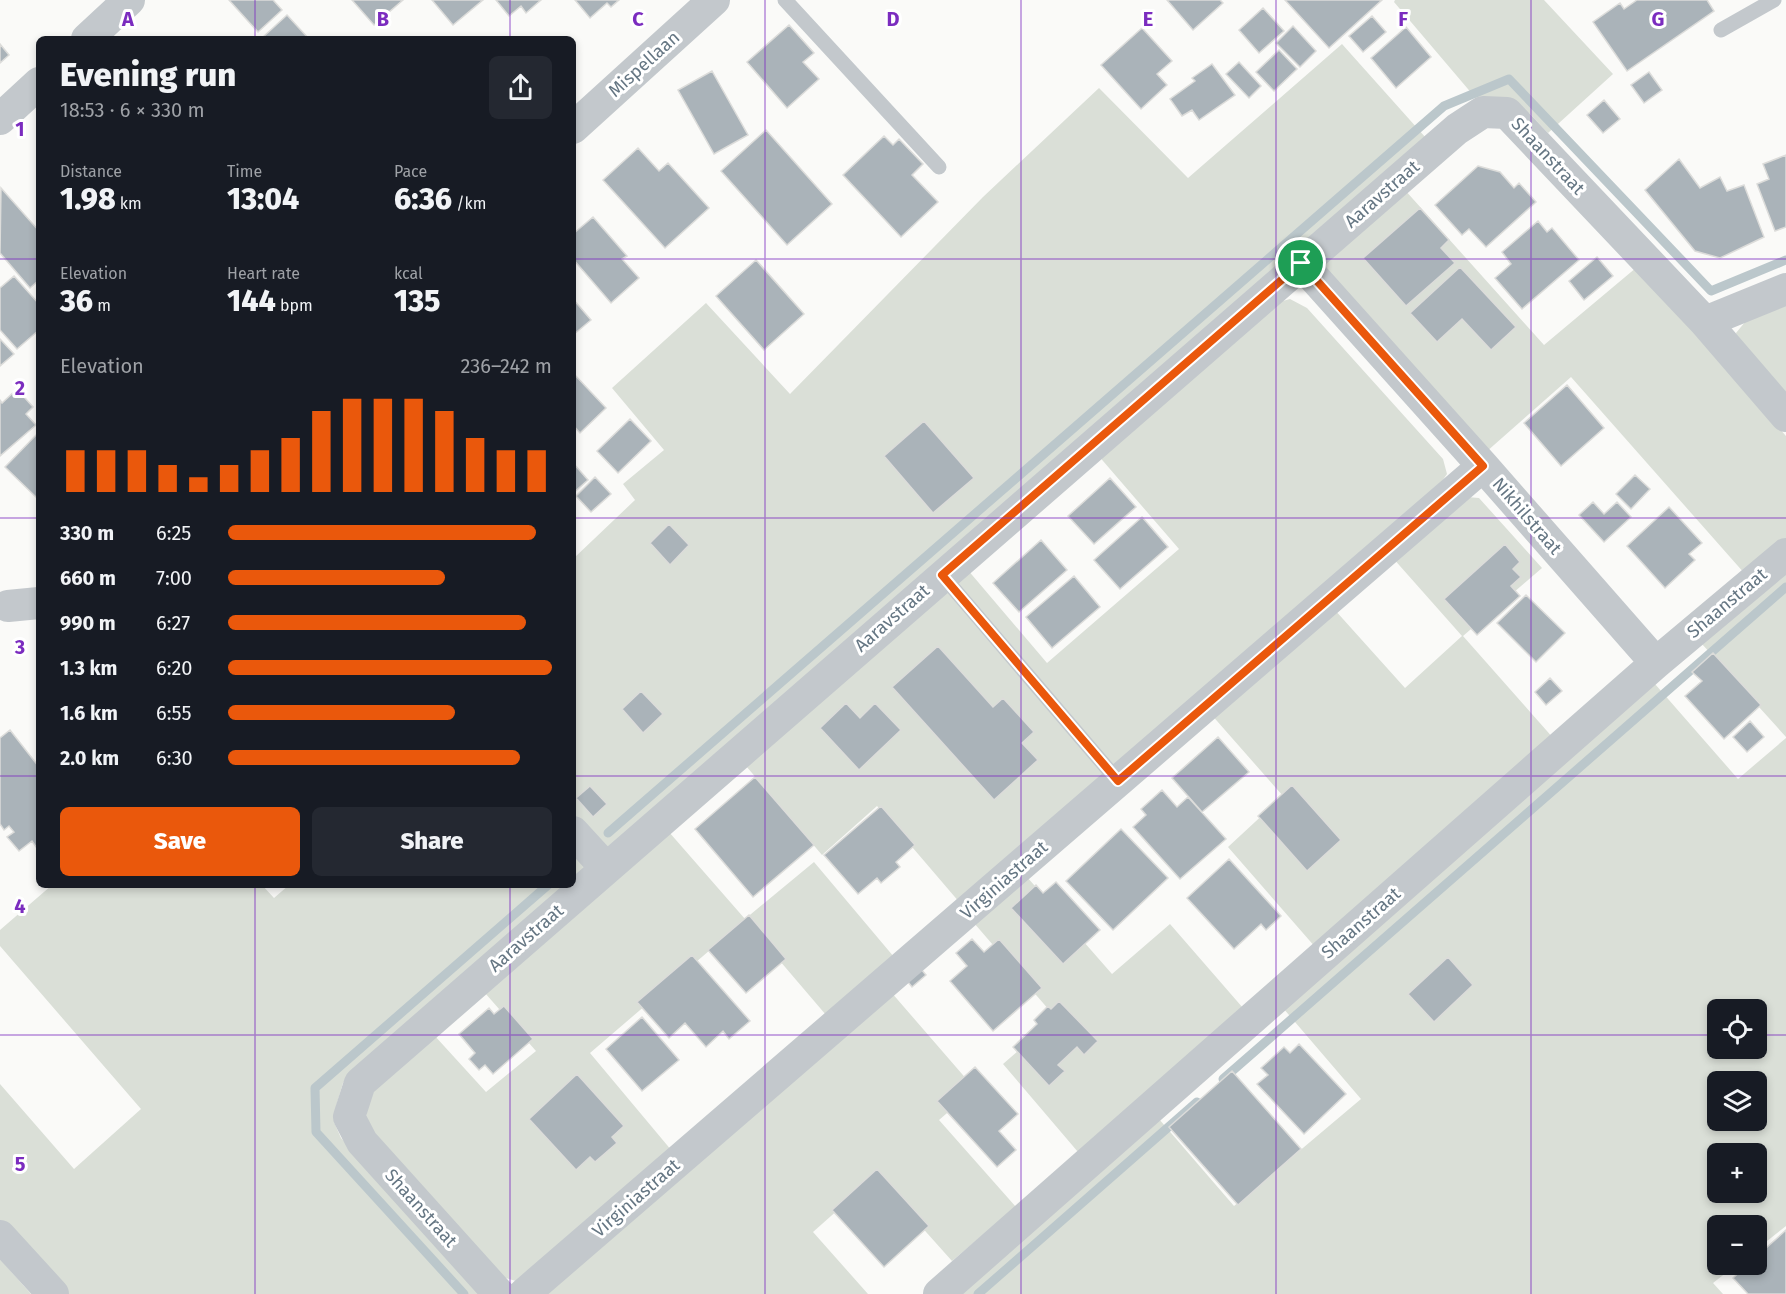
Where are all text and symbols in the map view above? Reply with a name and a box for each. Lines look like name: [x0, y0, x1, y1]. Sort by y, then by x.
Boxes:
text: A: [121, 7, 135, 31]
text: B: [377, 7, 389, 31]
text: C: [632, 7, 644, 31]
text: D: [886, 7, 900, 31]
text: E: [1143, 7, 1153, 31]
text: F: [1398, 7, 1408, 31]
text: G: [1652, 7, 1664, 31]
street label: Mispellaan: [604, 26, 684, 102]
text: Evening run: [60, 55, 236, 95]
button: share: [489, 56, 552, 119]
text: 18:53 · 6 × 330 m: [60, 98, 205, 122]
street label: Shaanstraat: [1507, 113, 1590, 200]
text: 1: [15, 117, 25, 141]
street label: Aaravstraat: [1340, 155, 1424, 232]
text: Distance: [60, 162, 122, 181]
text: Time: [227, 162, 262, 181]
text: Pace: [394, 162, 427, 181]
text: 1.98: [60, 181, 116, 217]
text: 13:04: [227, 181, 299, 217]
text: 6:36: [394, 181, 452, 217]
text: km: [116, 194, 142, 213]
text: /km: [452, 194, 486, 213]
pin: [1275, 237, 1326, 288]
icon: arrive: [1284, 246, 1317, 279]
text: Elevation: [60, 264, 127, 283]
text: Heart rate: [227, 264, 300, 283]
text: kcal: [394, 264, 423, 283]
text: 36: [60, 283, 93, 319]
text: 144: [227, 283, 276, 319]
text: 135: [394, 283, 440, 319]
text: m: [93, 296, 111, 315]
text: bpm: [276, 296, 313, 315]
text: Elevation: [60, 354, 144, 378]
text: 236–242 m: [460, 354, 552, 378]
text: 2: [15, 376, 25, 400]
street label: Nikhilstraat: [1488, 473, 1567, 559]
text: 330 m: [60, 521, 114, 545]
text: 6:25: [156, 521, 191, 545]
street label: Shaanstraat: [1683, 563, 1772, 643]
text: 660 m: [60, 566, 116, 590]
text: 7:00: [156, 566, 192, 590]
street label: Aaravstraat: [850, 579, 934, 656]
text: 990 m: [60, 611, 116, 635]
text: 6:27: [156, 611, 190, 635]
text: 3: [14, 635, 25, 659]
text: 1.3 km: [60, 656, 117, 680]
text: 6:20: [156, 656, 193, 680]
text: 1.6 km: [60, 701, 118, 725]
text: 6:55: [156, 701, 191, 725]
text: 2.0 km: [60, 746, 119, 770]
text: 6:30: [156, 746, 193, 770]
button: Save: [60, 807, 300, 876]
button: Share: [312, 807, 552, 876]
street label: Virginiastraat: [956, 836, 1053, 924]
street label: Shaanstraat: [1317, 882, 1405, 963]
text: 4: [14, 894, 26, 918]
street label: Aaravstraat: [484, 899, 568, 976]
map controls: [1707, 999, 1767, 1275]
button: locate: [1707, 999, 1767, 1059]
button: layers: [1707, 1071, 1767, 1131]
button: +: [1707, 1143, 1767, 1203]
text: 5: [15, 1152, 26, 1176]
street label: Virginiastraat: [588, 1154, 685, 1242]
street label: Shaanstraat: [380, 1164, 462, 1252]
button: −: [1707, 1215, 1767, 1275]

